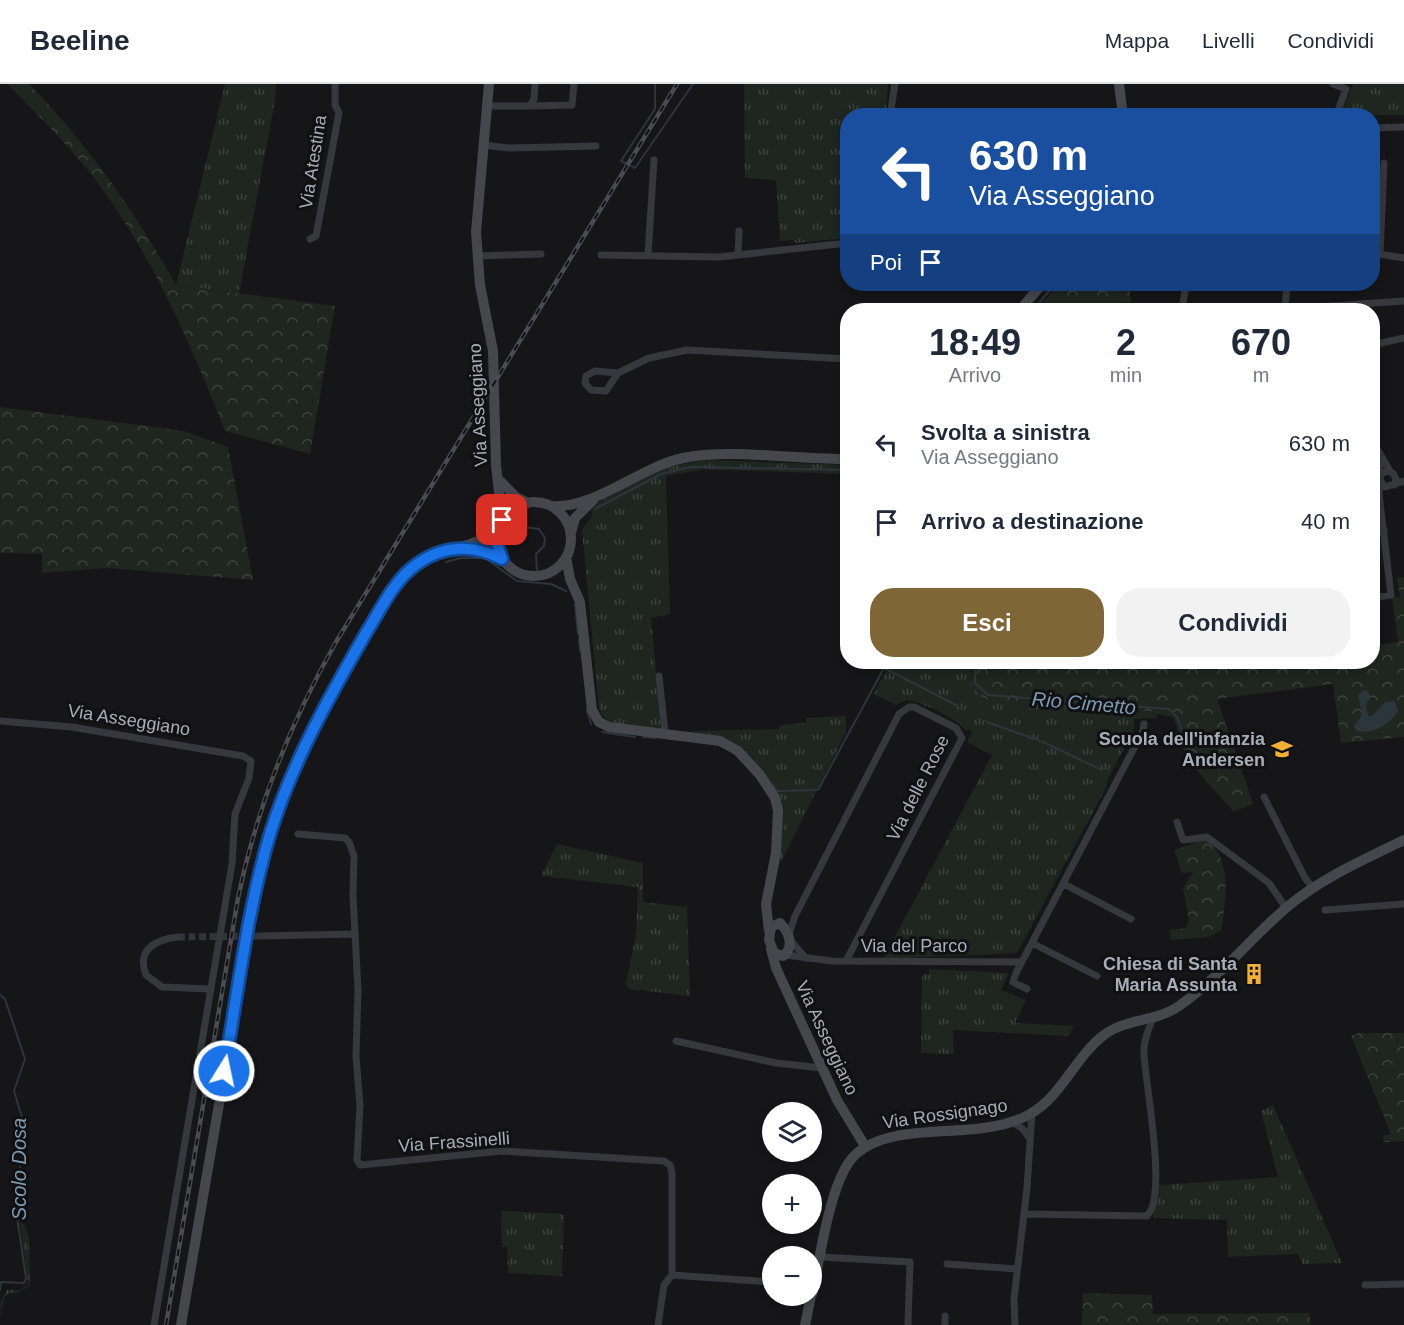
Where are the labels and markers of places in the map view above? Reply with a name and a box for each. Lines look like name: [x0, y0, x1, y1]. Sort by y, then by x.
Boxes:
pin: [476, 494, 527, 545]
place label: Scuola dell'infanzia Andersen: [1099, 729, 1266, 770]
school or university icon: Scuola dell'infanzia Andersen: [1270, 737, 1294, 761]
place label: Chiesa di Santa Maria Assunta: [1103, 954, 1238, 995]
building icon: Chiesa di Santa Maria Assunta: [1242, 962, 1266, 986]

